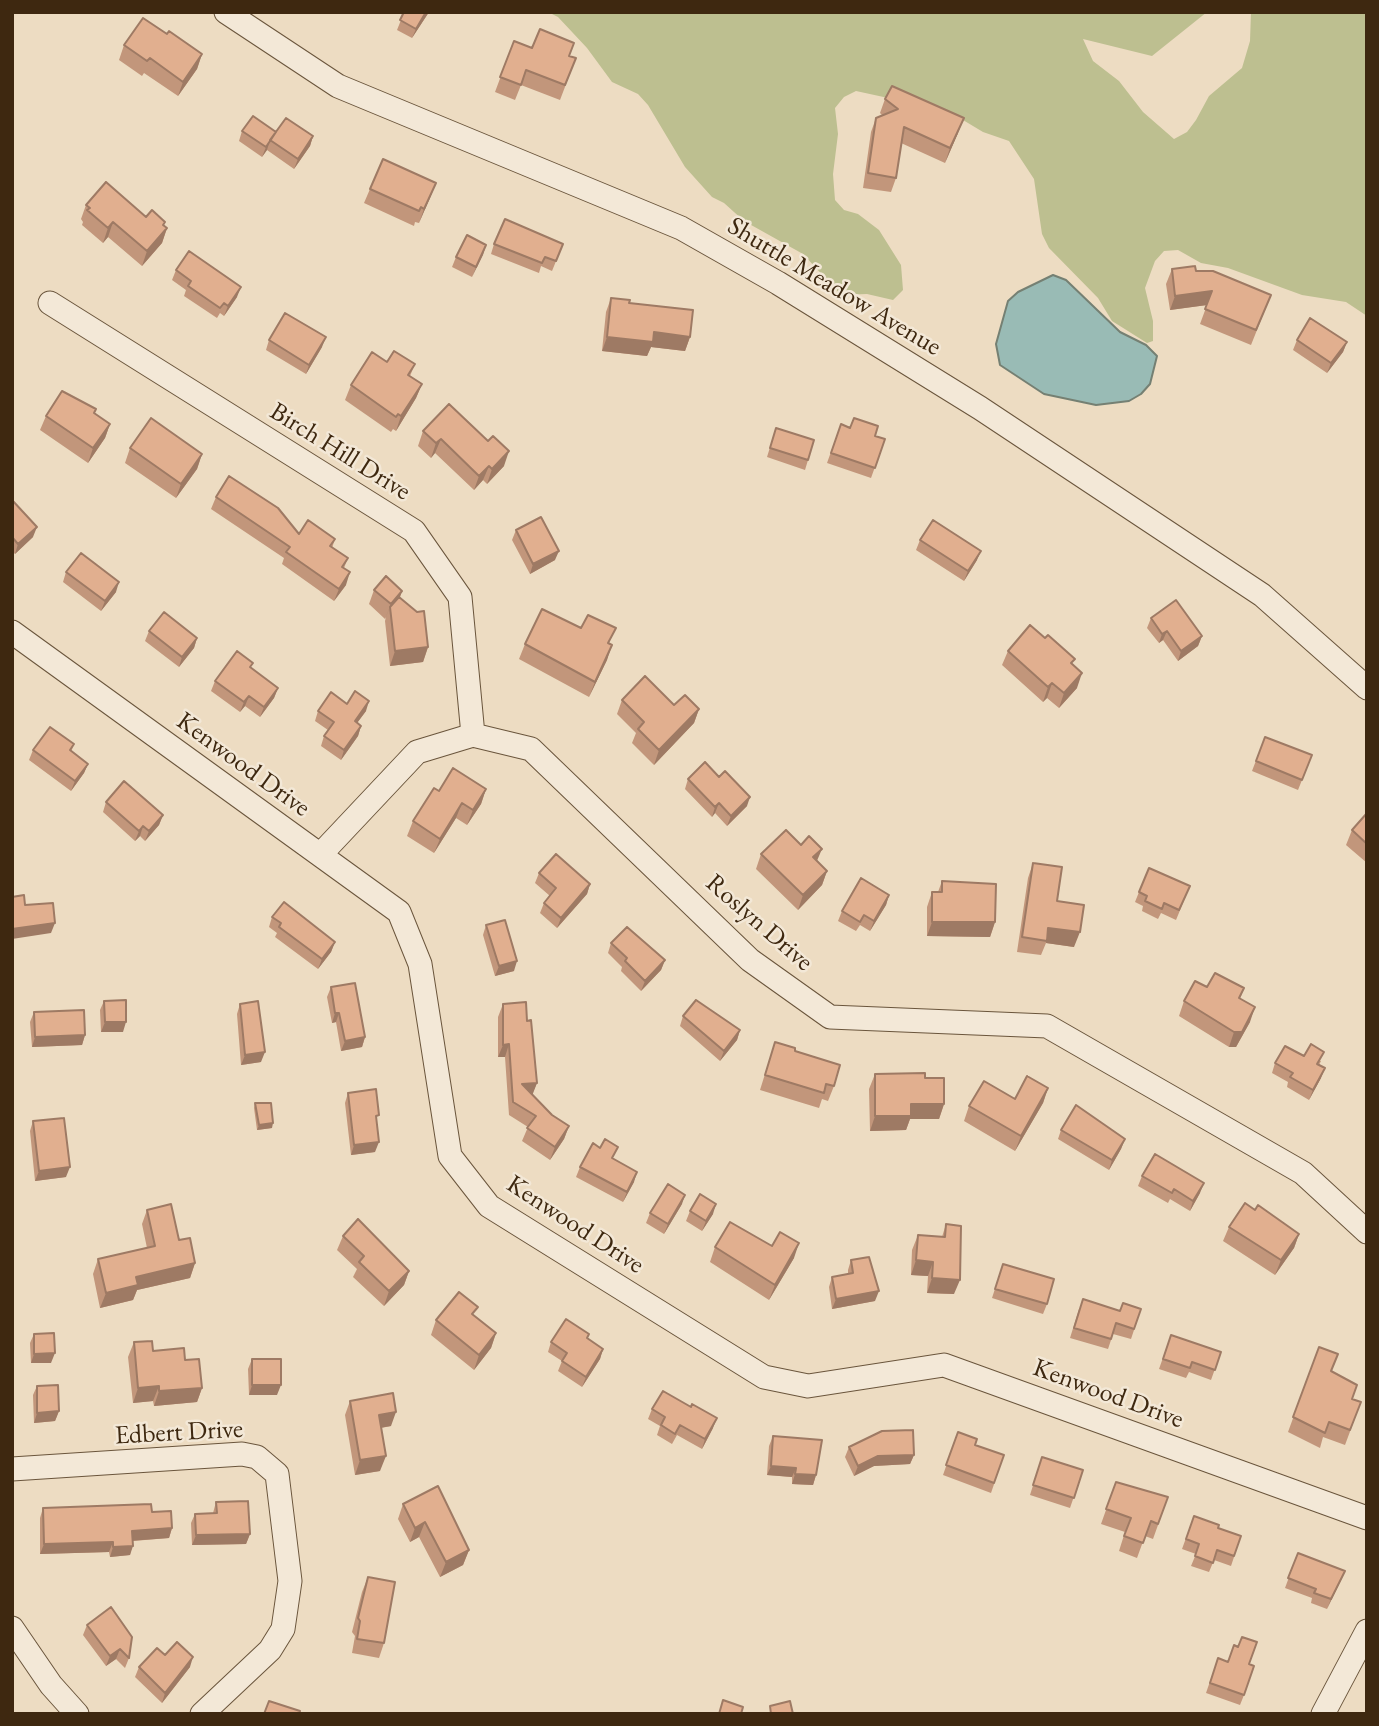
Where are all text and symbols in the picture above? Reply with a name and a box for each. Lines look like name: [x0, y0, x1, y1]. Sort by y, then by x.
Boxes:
street label: Shuttle Meadow Avenue: [721, 211, 947, 363]
street label: Birch Hill Drive: [264, 396, 416, 508]
street label: Kenwood Drive: [170, 706, 316, 824]
street label: Roslyn Drive: [699, 868, 819, 978]
street label: Kenwood Drive: [500, 1169, 650, 1281]
street label: Kenwood Drive: [1029, 1352, 1187, 1436]
street label: Edbert Drive: [114, 1414, 244, 1452]

